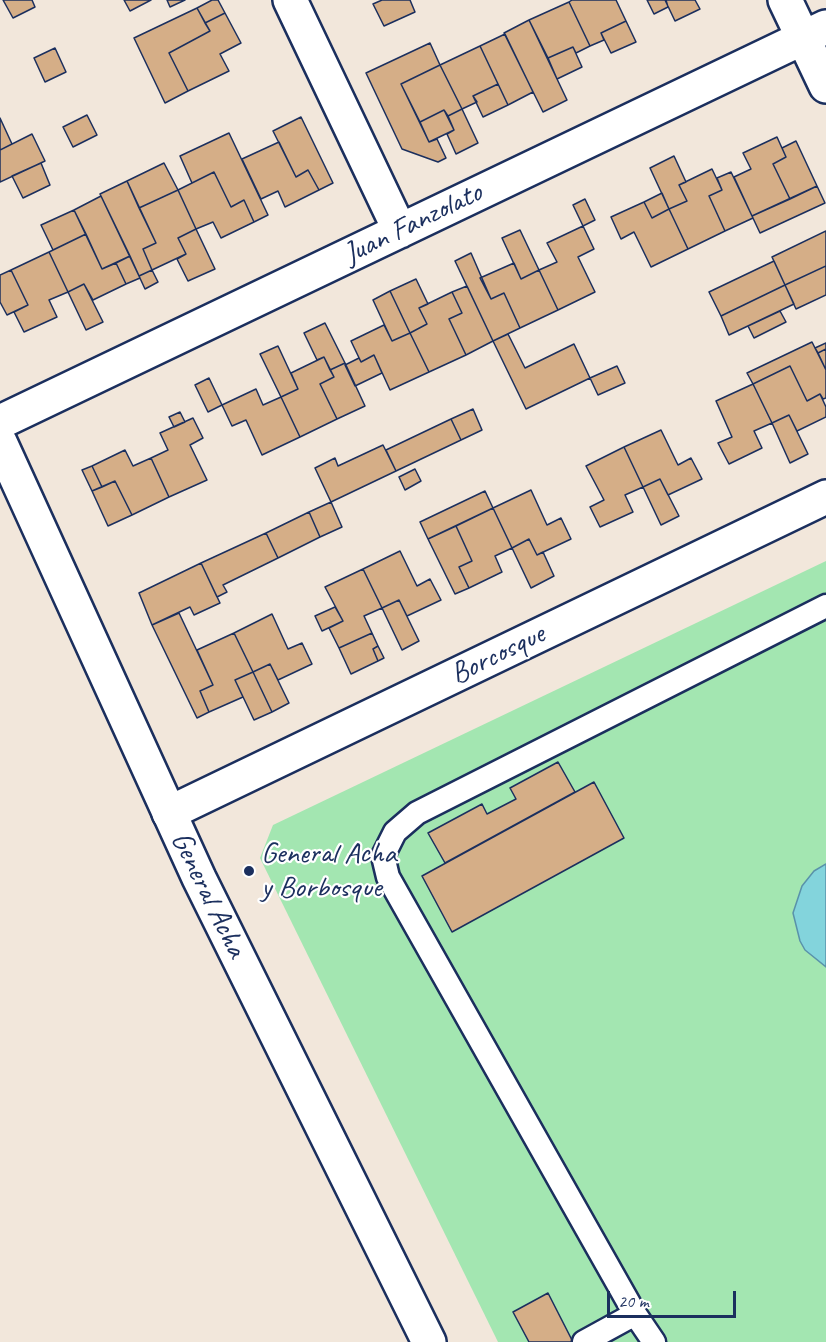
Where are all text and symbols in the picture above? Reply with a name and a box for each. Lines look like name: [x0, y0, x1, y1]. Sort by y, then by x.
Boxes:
street label: Juan Fanzolato: [338, 175, 488, 273]
street label: Borcosque: [445, 617, 551, 693]
street label: General Acha: [162, 826, 254, 964]
place label: General Acha y Borbosque: [261, 836, 396, 906]
marker: General Acha y Borbosque: [242, 864, 256, 878]
scale bar: [610, 1279, 739, 1317]
text: 20 m: [618, 1290, 649, 1312]

